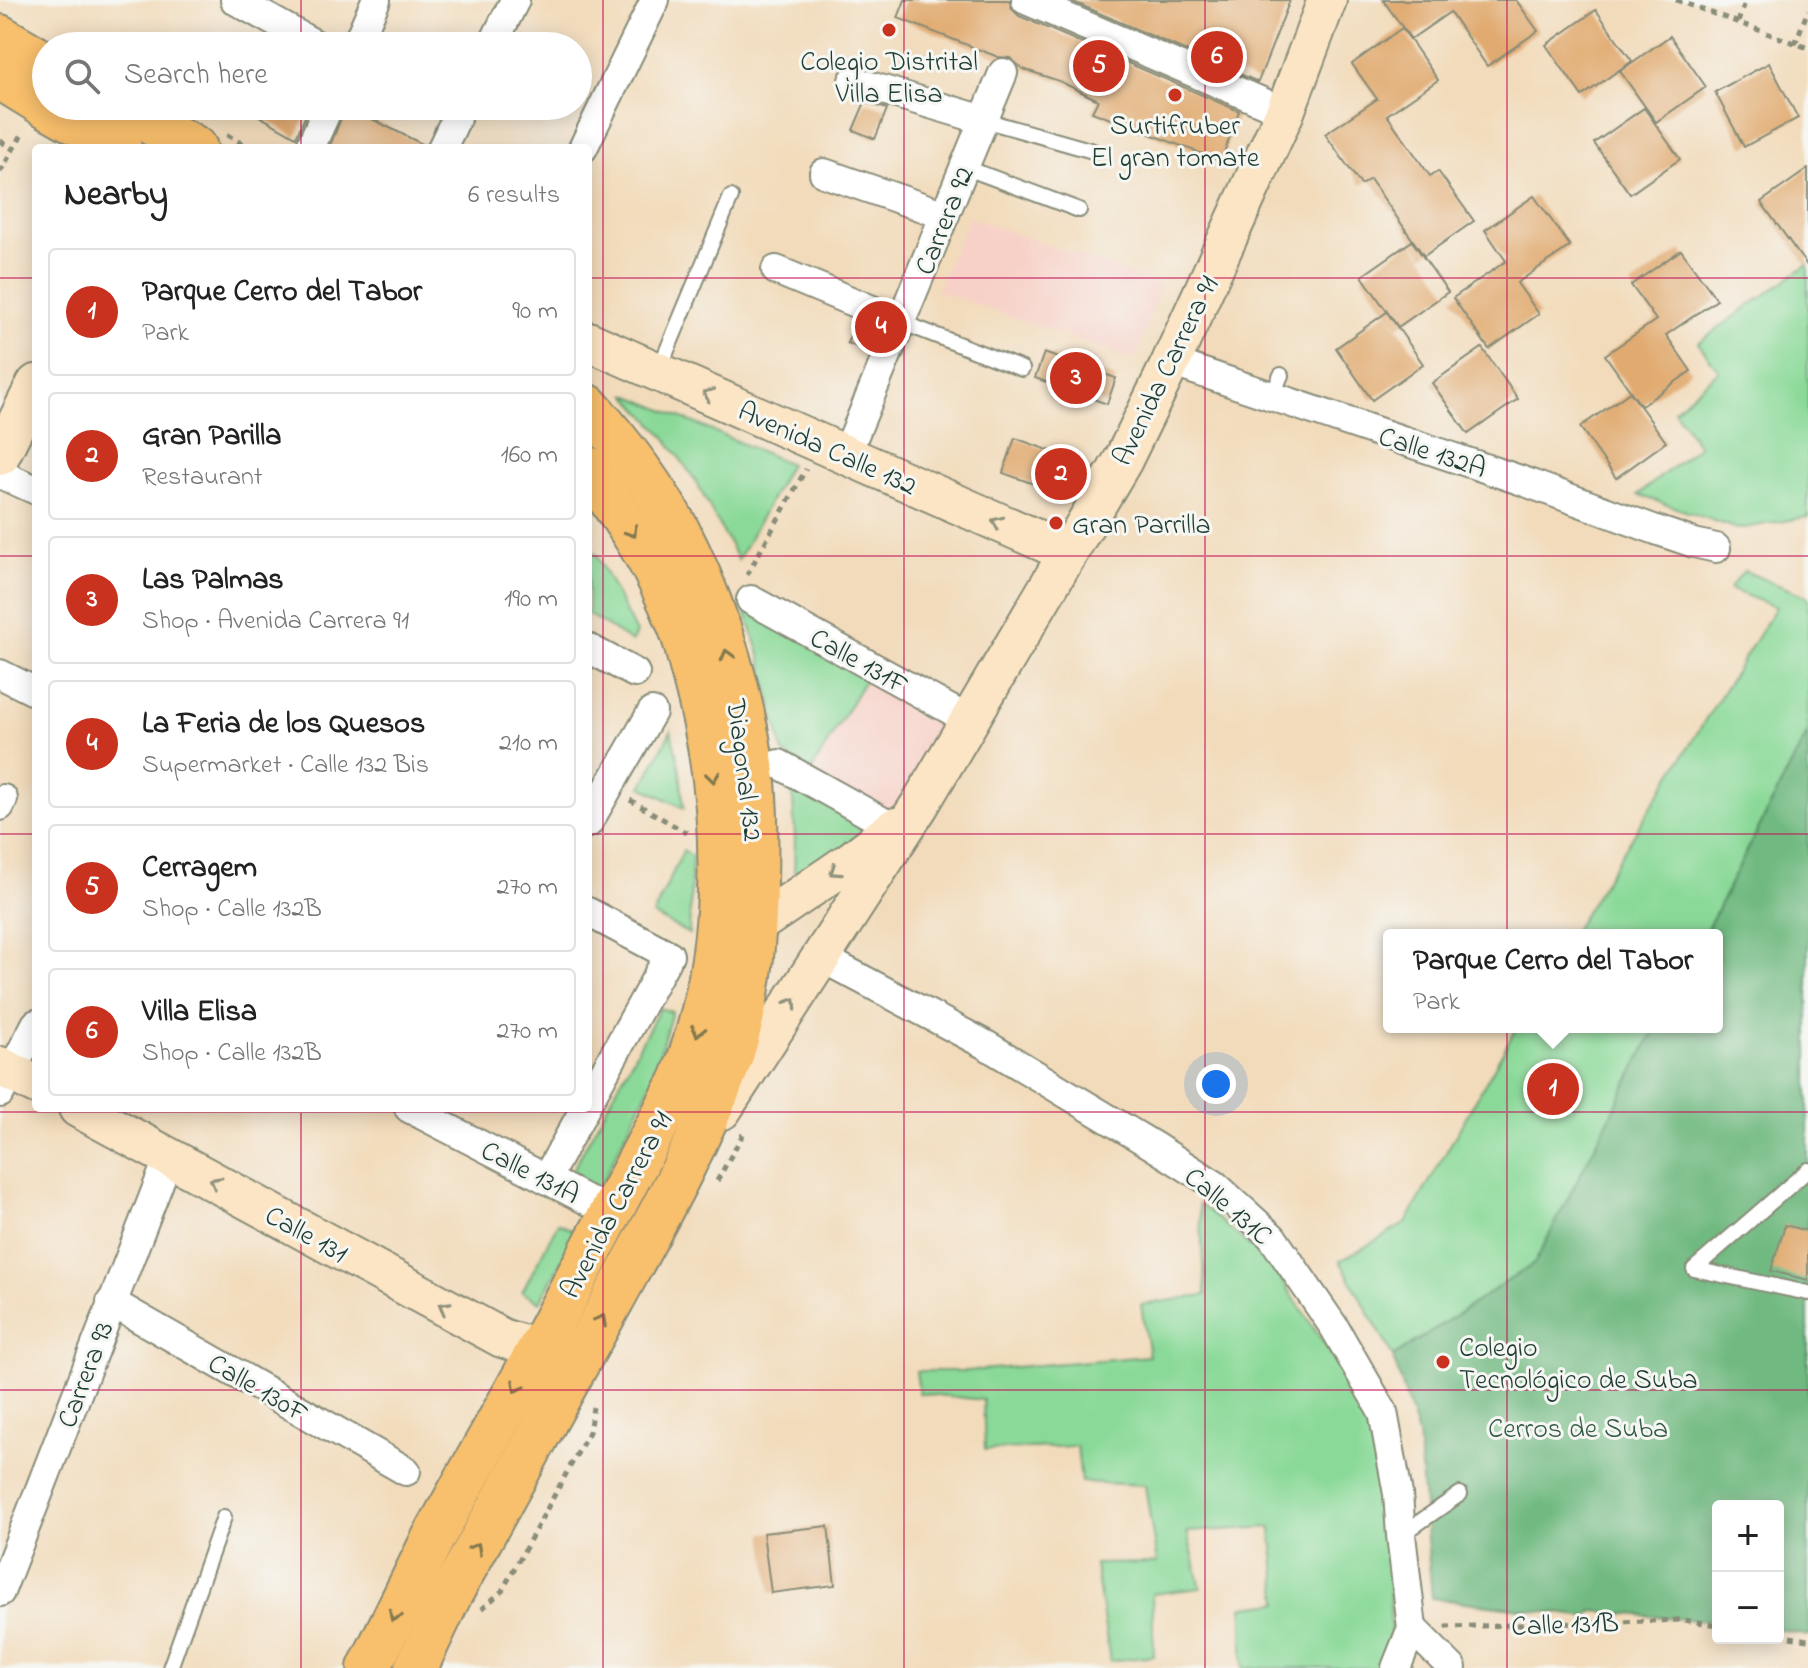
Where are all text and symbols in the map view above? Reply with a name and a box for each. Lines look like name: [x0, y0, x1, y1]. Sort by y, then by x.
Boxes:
marker: Colegio Distrital Villa Elisa: [880, 21, 898, 39]
pin: 6: [1191, 27, 1243, 87]
search box: [32, 32, 592, 120]
pin: 5: [1073, 36, 1125, 96]
place label: Colegio Distrital Villa Elisa: [800, 43, 978, 116]
icon: search: [60, 54, 104, 98]
text: Search here: [124, 54, 268, 98]
marker: Surtifruber El gran tomate: [1166, 86, 1184, 104]
place label: Surtifruber El gran tomate: [1091, 107, 1260, 180]
street label: Carrera 92: [906, 161, 987, 282]
text: Nearby: [64, 171, 168, 221]
text: 6 results: [468, 177, 560, 215]
street label: Avenida Carrera 91: [1103, 270, 1231, 473]
text: Parque Cerro del Tabor: [142, 271, 422, 315]
text: 1: [88, 293, 96, 331]
text: 90 m: [512, 293, 558, 331]
pin: 4: [855, 297, 907, 357]
text: Park: [142, 315, 189, 353]
pin: 3: [1050, 348, 1102, 408]
one-way arrow: [701, 388, 716, 404]
street label: Avenida Calle 132: [731, 392, 923, 508]
text: Gran Parilla: [142, 415, 281, 459]
street label: Calle 132A: [1373, 418, 1491, 491]
text: 2: [86, 437, 98, 475]
text: 160 m: [500, 437, 558, 475]
pin: 2: [1035, 444, 1087, 504]
text: Restaurant: [142, 459, 262, 497]
place label: Gran Parrilla: [1072, 506, 1211, 547]
marker: Gran Parrilla: [1047, 514, 1065, 532]
one-way arrow: [991, 516, 1005, 532]
one-way arrow: [622, 523, 637, 538]
text: Las Palmas: [142, 559, 284, 603]
text: 3: [87, 581, 97, 619]
text: 190 m: [504, 581, 558, 619]
text: Shop · Avenida Carrera 91: [142, 603, 409, 641]
street label: Calle 131F: [802, 619, 915, 707]
one-way arrow: [719, 648, 736, 662]
street label: Diagonal 132: [713, 696, 772, 844]
text: La Feria de los Quesos: [142, 703, 425, 747]
text: 4: [87, 725, 97, 763]
text: 210 m: [499, 725, 558, 763]
text: Supermarket · Calle 132 Bis: [142, 747, 429, 785]
one-way arrow: [705, 771, 722, 784]
text: Cerragem: [142, 847, 257, 891]
one-way arrow: [829, 861, 843, 876]
text: 5: [85, 869, 99, 907]
text: 270 m: [496, 869, 558, 907]
text: Shop · Calle 132B: [142, 891, 322, 929]
popup: [1383, 929, 1723, 1033]
text: Parque Cerro del Tabor: [1413, 940, 1693, 984]
text: Park: [1413, 984, 1460, 1022]
text: Villa Elisa: [142, 991, 257, 1035]
one-way arrow: [782, 998, 797, 1012]
text: 6: [86, 1013, 98, 1051]
text: 270 m: [496, 1013, 558, 1051]
one-way arrow: [690, 1023, 707, 1037]
text: Shop · Calle 132B: [142, 1035, 322, 1073]
pin: 1: [1527, 1059, 1579, 1119]
your location: [1196, 1064, 1236, 1104]
street label: Avenida Carrera 91: [551, 1105, 685, 1307]
street label: Calle 131A: [473, 1132, 586, 1216]
street label: Calle 131C: [1174, 1158, 1280, 1257]
one-way arrow: [209, 1177, 224, 1192]
street label: Calle 131: [257, 1197, 354, 1276]
one-way arrow: [437, 1301, 452, 1316]
one-way arrow: [591, 1315, 607, 1329]
street label: Carrera 93: [48, 1316, 126, 1435]
place label: Colegio Tecnológico de Suba: [1459, 1329, 1698, 1402]
street label: Calle 130F: [199, 1345, 315, 1435]
marker: Colegio Tecnológico de Suba: [1434, 1353, 1452, 1371]
one-way arrow: [511, 1378, 527, 1393]
park label: Cerros de Suba: [1488, 1410, 1668, 1451]
map controls: [1712, 1500, 1784, 1644]
button: +: [1712, 1500, 1784, 1572]
one-way arrow: [467, 1542, 482, 1557]
button: −: [1712, 1572, 1784, 1644]
street label: Calle 131B: [1511, 1604, 1620, 1649]
one-way arrow: [389, 1608, 404, 1623]

